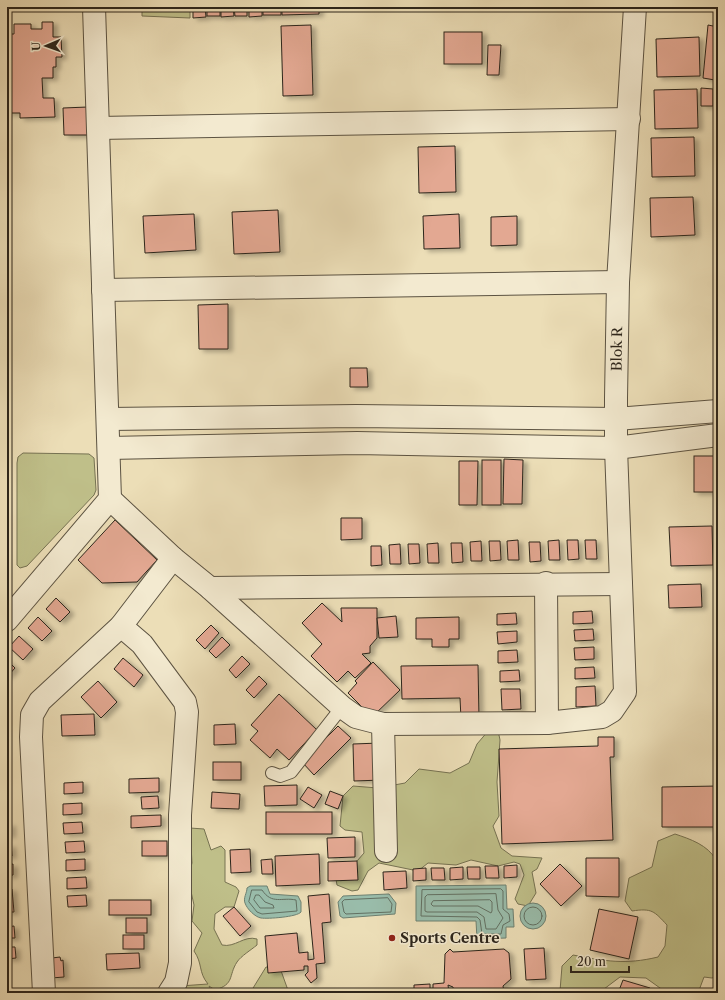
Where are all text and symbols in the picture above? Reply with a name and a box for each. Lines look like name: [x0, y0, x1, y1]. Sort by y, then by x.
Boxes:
north arrow: [26, 26, 66, 66]
text: U: [29, 42, 43, 51]
street label: Blok R: [607, 326, 626, 371]
place label: Sports Centre: [400, 929, 500, 947]
marker: Sports Centre: [387, 933, 397, 943]
scale bar: [571, 948, 629, 974]
text: 20 m: [577, 954, 606, 969]

